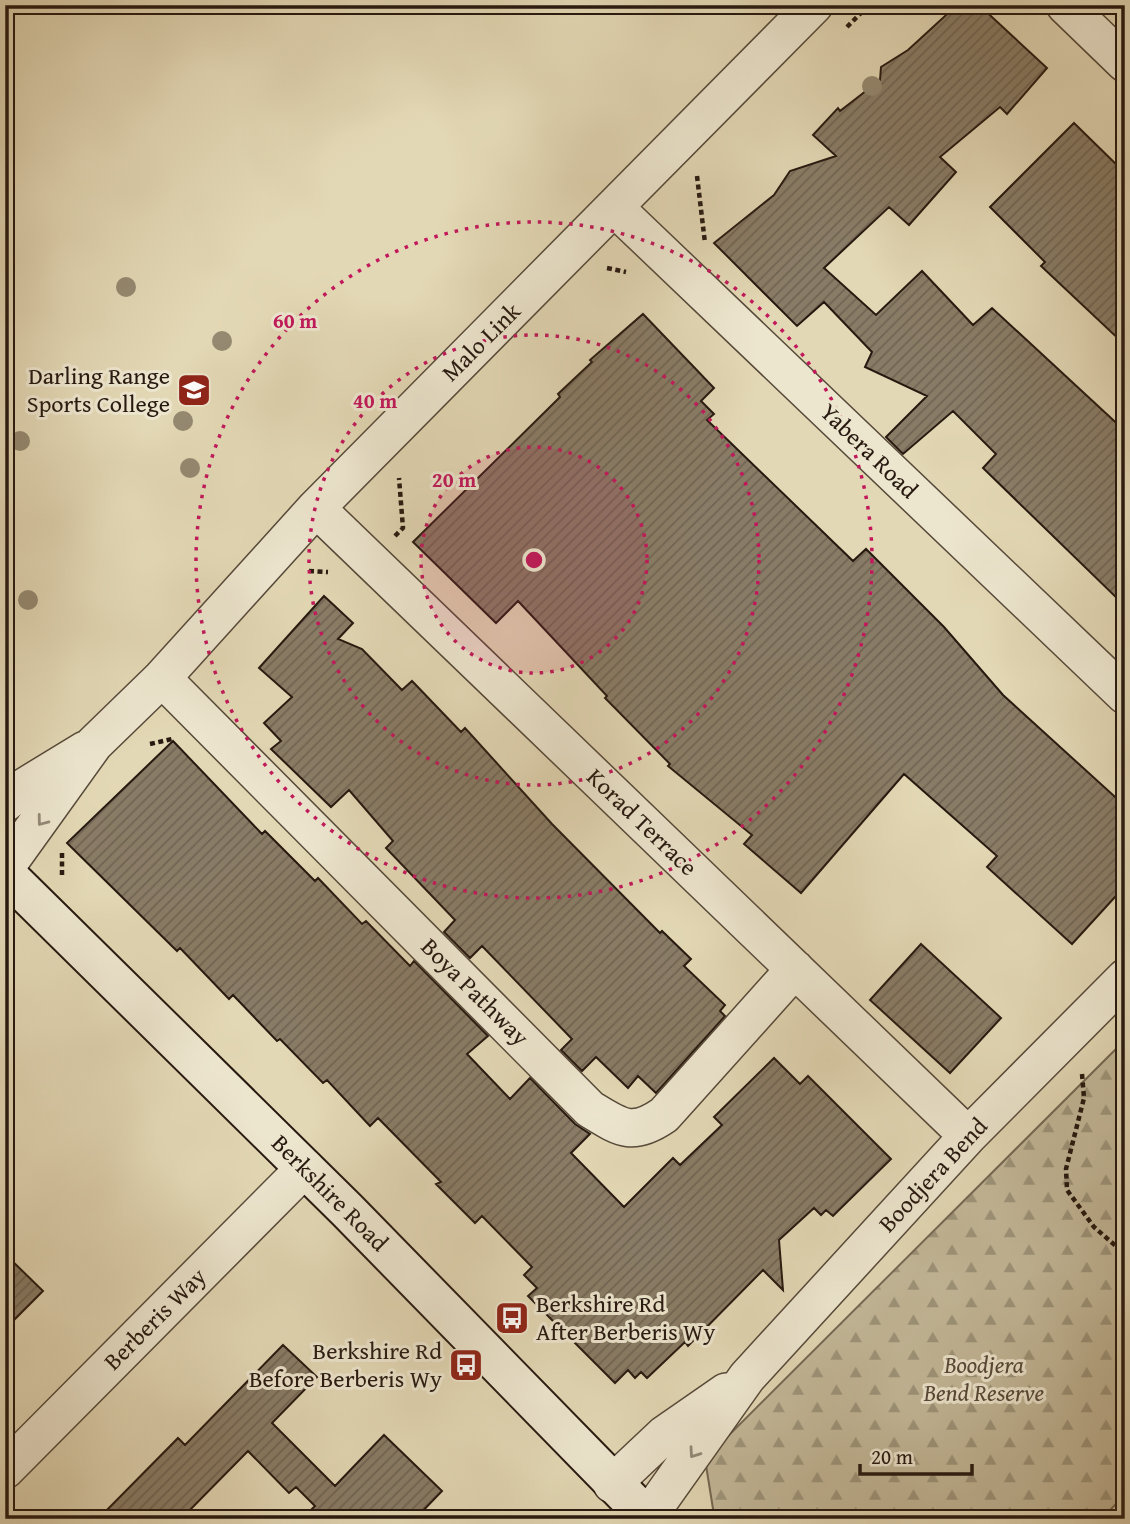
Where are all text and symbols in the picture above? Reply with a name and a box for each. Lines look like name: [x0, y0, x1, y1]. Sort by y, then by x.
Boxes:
street label: Malo Link: [433, 294, 529, 389]
text: 60 m: [273, 305, 317, 336]
place label: Darling Range Sports College: [27, 358, 170, 421]
school or university icon: Darling Range Sports College: [175, 371, 213, 409]
text: 40 m: [353, 385, 397, 416]
street label: Yabera Road: [812, 395, 926, 507]
text: 20 m: [432, 464, 476, 495]
centre of rings: [522, 548, 546, 572]
street label: Korad Terrace: [579, 760, 706, 884]
one-way arrow: [37, 813, 50, 825]
street label: Boya Pathway: [413, 930, 537, 1054]
street label: Boodjera Bend: [870, 1109, 995, 1240]
street label: Berkshire Road: [264, 1126, 397, 1259]
street label: Berberis Way: [95, 1259, 214, 1378]
place label: Berkshire Rd After Berberis Wy: [536, 1286, 715, 1349]
bus stop icon: Berkshire Rd After Berberis Wy: [493, 1299, 531, 1337]
place label: Berkshire Rd Before Berberis Wy: [249, 1333, 442, 1396]
bus stop icon: Berkshire Rd Before Berberis Wy: [447, 1346, 485, 1384]
park label: Boodjera Bend Reserve: [923, 1347, 1045, 1410]
scale bar: [860, 1433, 972, 1477]
text: 20 m: [871, 1441, 913, 1472]
one-way arrow: [690, 1445, 702, 1458]

